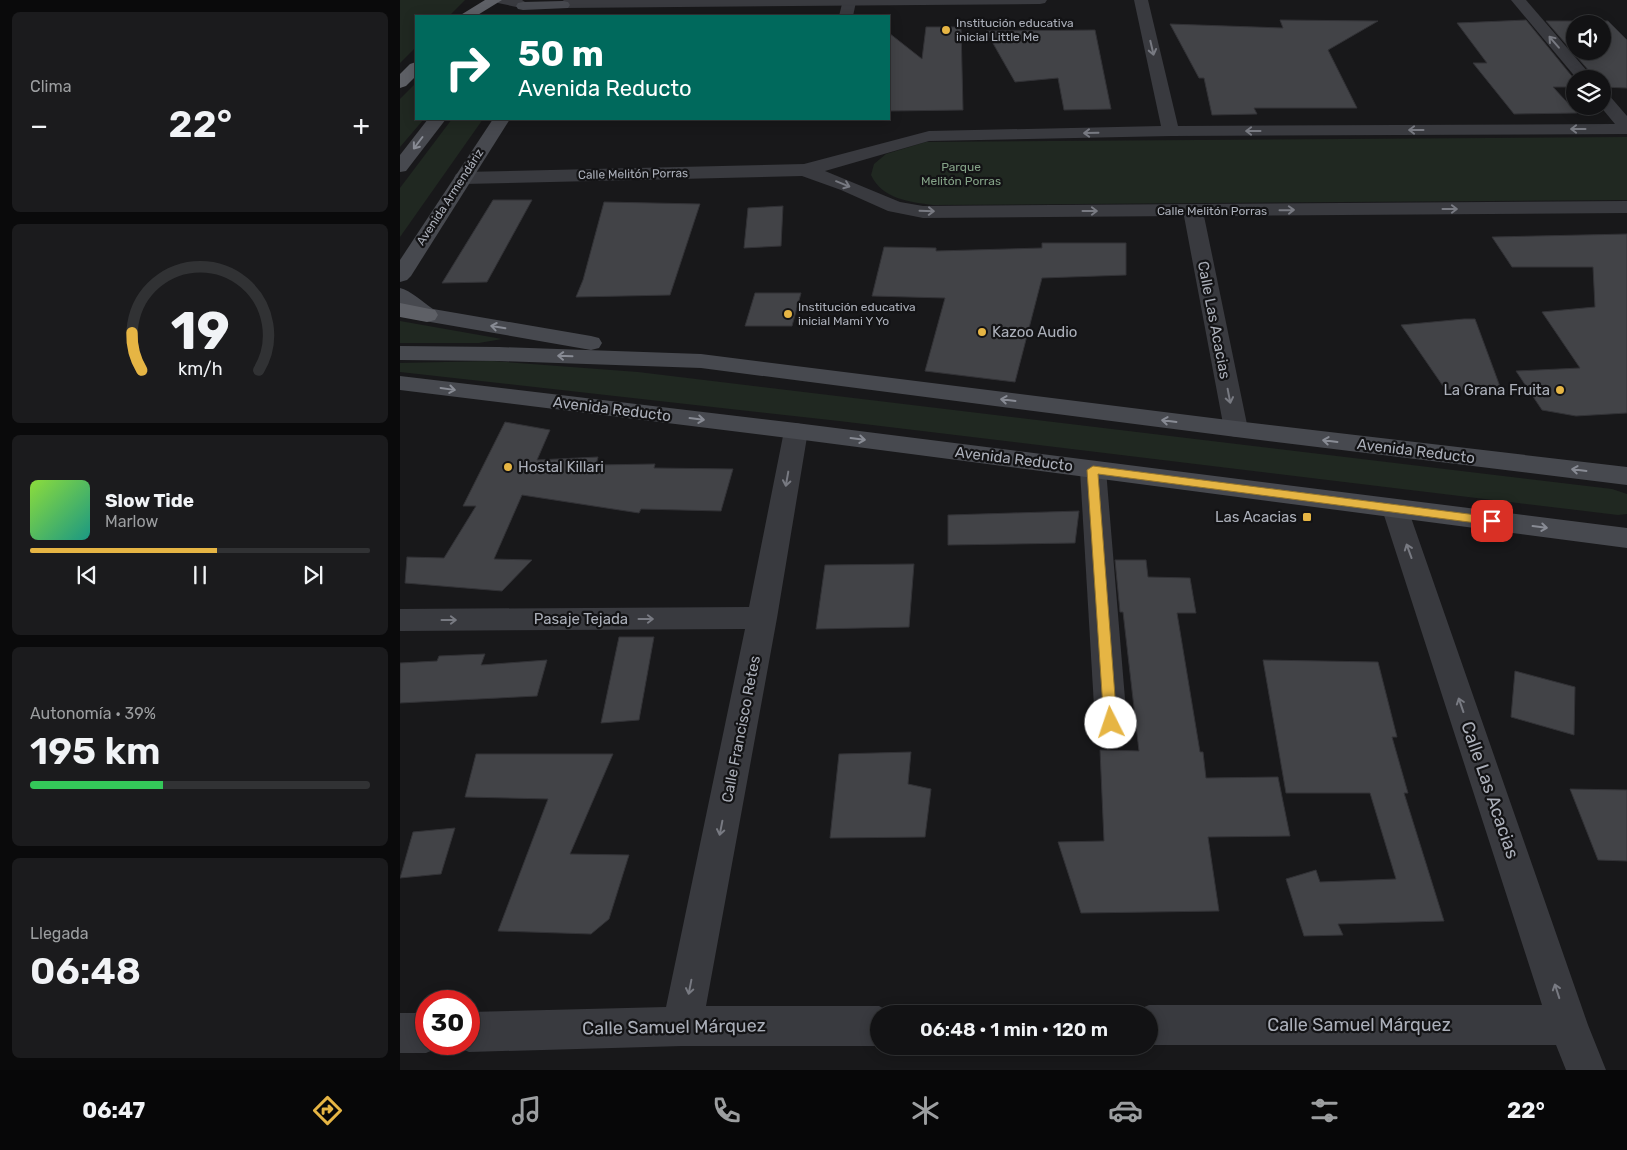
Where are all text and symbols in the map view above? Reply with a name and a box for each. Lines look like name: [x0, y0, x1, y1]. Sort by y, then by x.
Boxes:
map controls: [1566, 15, 1611, 115]
button: sound: [1566, 15, 1611, 60]
place label: Institución educativa inicial Little Me: [956, 16, 1074, 44]
marker: Institución educativa inicial Little Me: [940, 24, 952, 36]
text: 50 m: [518, 33, 604, 75]
icon: right: [435, 35, 500, 100]
one-way arrow: [1548, 35, 1560, 48]
one-way arrow: [1148, 39, 1157, 55]
button: layers: [1566, 70, 1611, 115]
text: Avenida Reducto: [518, 75, 692, 102]
text: Clima: [30, 77, 71, 96]
text: 22°: [169, 101, 232, 147]
text: −: [30, 109, 48, 142]
text: +: [353, 109, 370, 142]
one-way arrow: [1571, 124, 1587, 134]
one-way arrow: [1408, 125, 1424, 135]
one-way arrow: [1246, 126, 1262, 136]
one-way arrow: [1083, 128, 1099, 137]
one-way arrow: [413, 136, 424, 149]
street label: Avenida Armendáriz: [414, 146, 486, 248]
park label: Parque Melitón Porras: [921, 160, 1001, 188]
street label: Calle Melitón Porras: [578, 166, 688, 182]
one-way arrow: [835, 180, 850, 189]
street label: Calle Melitón Porras: [1157, 204, 1267, 218]
one-way arrow: [1441, 204, 1457, 214]
one-way arrow: [1278, 205, 1295, 215]
one-way arrow: [1081, 206, 1097, 216]
one-way arrow: [919, 207, 935, 216]
street label: Calle Las Acacias: [1194, 260, 1234, 381]
text: 19: [170, 300, 230, 362]
place label: Institución educativa inicial Mami Y Yo: [798, 300, 916, 328]
marker: Institución educativa inicial Mami Y Yo: [782, 308, 794, 320]
one-way arrow: [490, 322, 506, 332]
place label: Kazoo Audio: [992, 323, 1077, 341]
marker: Kazoo Audio: [976, 326, 988, 338]
one-way arrow: [558, 351, 574, 361]
text: km/h: [178, 358, 222, 379]
place label: La Grana Fruita: [1443, 381, 1550, 399]
one-way arrow: [440, 384, 456, 394]
marker: La Grana Fruita: [1554, 384, 1566, 396]
one-way arrow: [1225, 388, 1235, 404]
street label: Avenida Reducto: [552, 393, 672, 425]
one-way arrow: [1000, 395, 1016, 405]
one-way arrow: [688, 414, 704, 424]
one-way arrow: [1161, 416, 1177, 426]
one-way arrow: [850, 434, 866, 444]
street label: Avenida Reducto: [1356, 435, 1476, 467]
one-way arrow: [1323, 436, 1339, 446]
street label: Avenida Reducto: [954, 443, 1074, 475]
place label: Hostal Killari: [518, 458, 604, 476]
marker: Hostal Killari: [502, 461, 514, 473]
one-way arrow: [1571, 465, 1587, 475]
one-way arrow: [782, 471, 792, 487]
text: Slow Tide: [105, 489, 194, 512]
pin: [1471, 500, 1513, 542]
icon: arrive: [1478, 507, 1506, 535]
place label: Las Acacias: [1215, 508, 1297, 526]
marker: Las Acacias: [1301, 511, 1313, 523]
text: Marlow: [105, 512, 158, 531]
one-way arrow: [1531, 522, 1547, 532]
one-way arrow: [1404, 543, 1413, 559]
icon: previous: [73, 561, 101, 589]
icon: pause: [186, 561, 214, 589]
icon: next: [299, 561, 327, 589]
street label: Pasaje Tejada: [534, 610, 628, 628]
one-way arrow: [638, 614, 654, 624]
one-way arrow: [440, 615, 456, 625]
street label: Calle Francisco Retes: [718, 654, 764, 804]
position arrow: [1084, 696, 1136, 748]
one-way arrow: [1456, 697, 1465, 713]
text: Autonomía · 39%: [30, 704, 156, 723]
street label: Calle Las Acacias: [1456, 719, 1524, 861]
text: 195 km: [30, 728, 161, 774]
one-way arrow: [716, 819, 726, 835]
text: Llegada: [30, 924, 89, 943]
text: 06:48: [30, 948, 141, 994]
one-way arrow: [685, 979, 694, 995]
one-way arrow: [1552, 984, 1562, 1000]
speed limit sign: 30: [415, 990, 480, 1055]
street label: Calle Samuel Márquez: [582, 1014, 766, 1040]
street label: Calle Samuel Márquez: [1267, 1014, 1451, 1036]
text: 06:48 · 1 min · 120 m: [920, 1018, 1108, 1041]
icon: directions: [310, 1093, 345, 1128]
icon: music: [509, 1093, 544, 1128]
icon: phone: [709, 1093, 744, 1128]
icon: climate: [908, 1093, 943, 1128]
icon: car: [1108, 1093, 1143, 1128]
icon: filters: [1307, 1093, 1342, 1128]
text: 06:47: [82, 1097, 145, 1124]
text: 22°: [1507, 1097, 1545, 1124]

